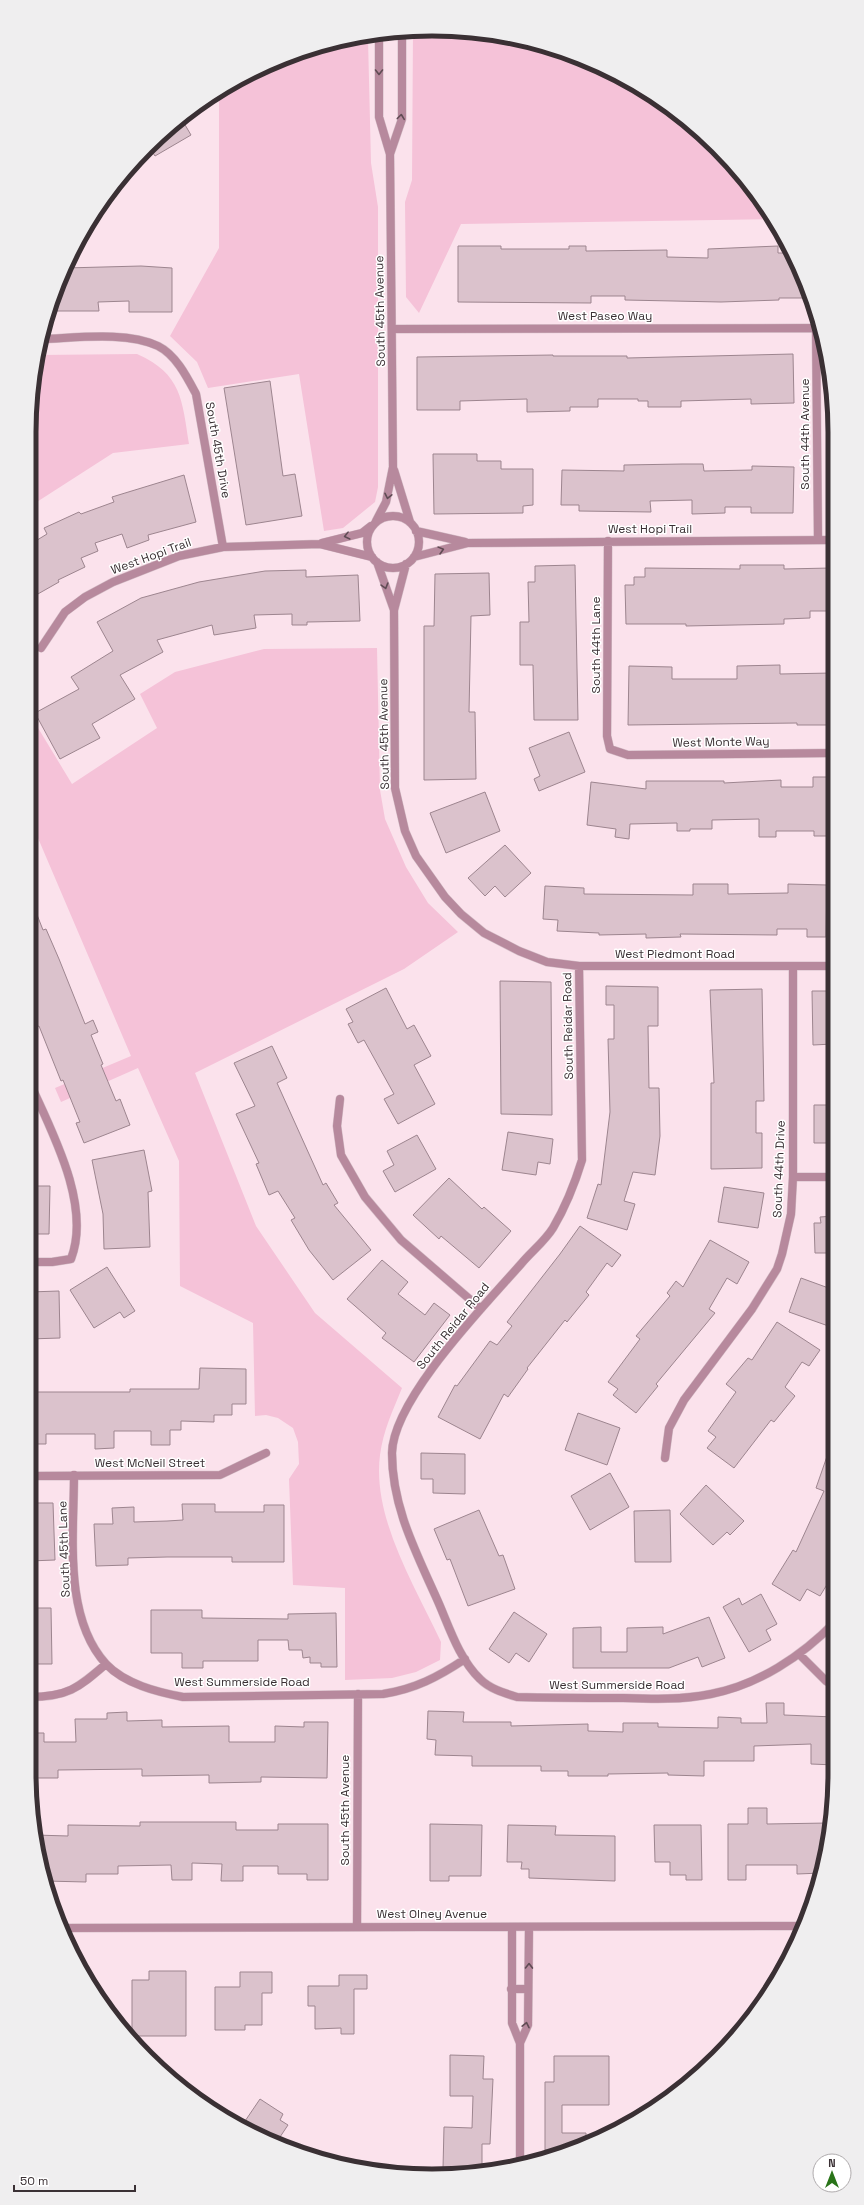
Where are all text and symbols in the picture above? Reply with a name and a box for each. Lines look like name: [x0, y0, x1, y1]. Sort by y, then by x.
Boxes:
one-way arrow: [375, 69, 383, 75]
one-way arrow: [397, 114, 406, 120]
street label: South 45th Avenue: [371, 255, 389, 367]
street label: West Paseo Way: [558, 308, 652, 324]
street label: South 44th Avenue: [797, 378, 813, 490]
street label: South 45th Drive: [202, 401, 234, 499]
one-way arrow: [384, 492, 392, 499]
street label: West Hopi Trail: [608, 521, 692, 537]
one-way arrow: [343, 532, 350, 540]
street label: West Hopi Trail: [109, 534, 193, 578]
one-way arrow: [437, 546, 444, 555]
one-way arrow: [380, 582, 389, 589]
street label: South 44th Lane: [588, 597, 604, 693]
street label: South 45th Avenue: [375, 678, 393, 790]
street label: West Monte Way: [672, 733, 770, 751]
street label: West Piedmont Road: [615, 946, 735, 962]
street label: South Reidar Road: [559, 972, 577, 1080]
street label: South 44th Drive: [769, 1120, 789, 1218]
street label: South Reidar Road: [413, 1279, 493, 1373]
street label: West McNeil Street: [95, 1455, 205, 1471]
street label: South 45th Lane: [54, 1500, 74, 1598]
street label: West Summerside Road: [174, 1674, 310, 1690]
street label: West Summerside Road: [549, 1677, 685, 1693]
street label: South 45th Avenue: [337, 1755, 353, 1865]
street label: West Olney Avenue: [377, 1906, 487, 1922]
one-way arrow: [524, 1963, 533, 1969]
one-way arrow: [522, 2021, 530, 2028]
north arrow: [812, 2153, 852, 2193]
text: N: [828, 2156, 836, 2170]
scale bar: [14, 2167, 135, 2193]
text: 50 m: [20, 2173, 48, 2189]

